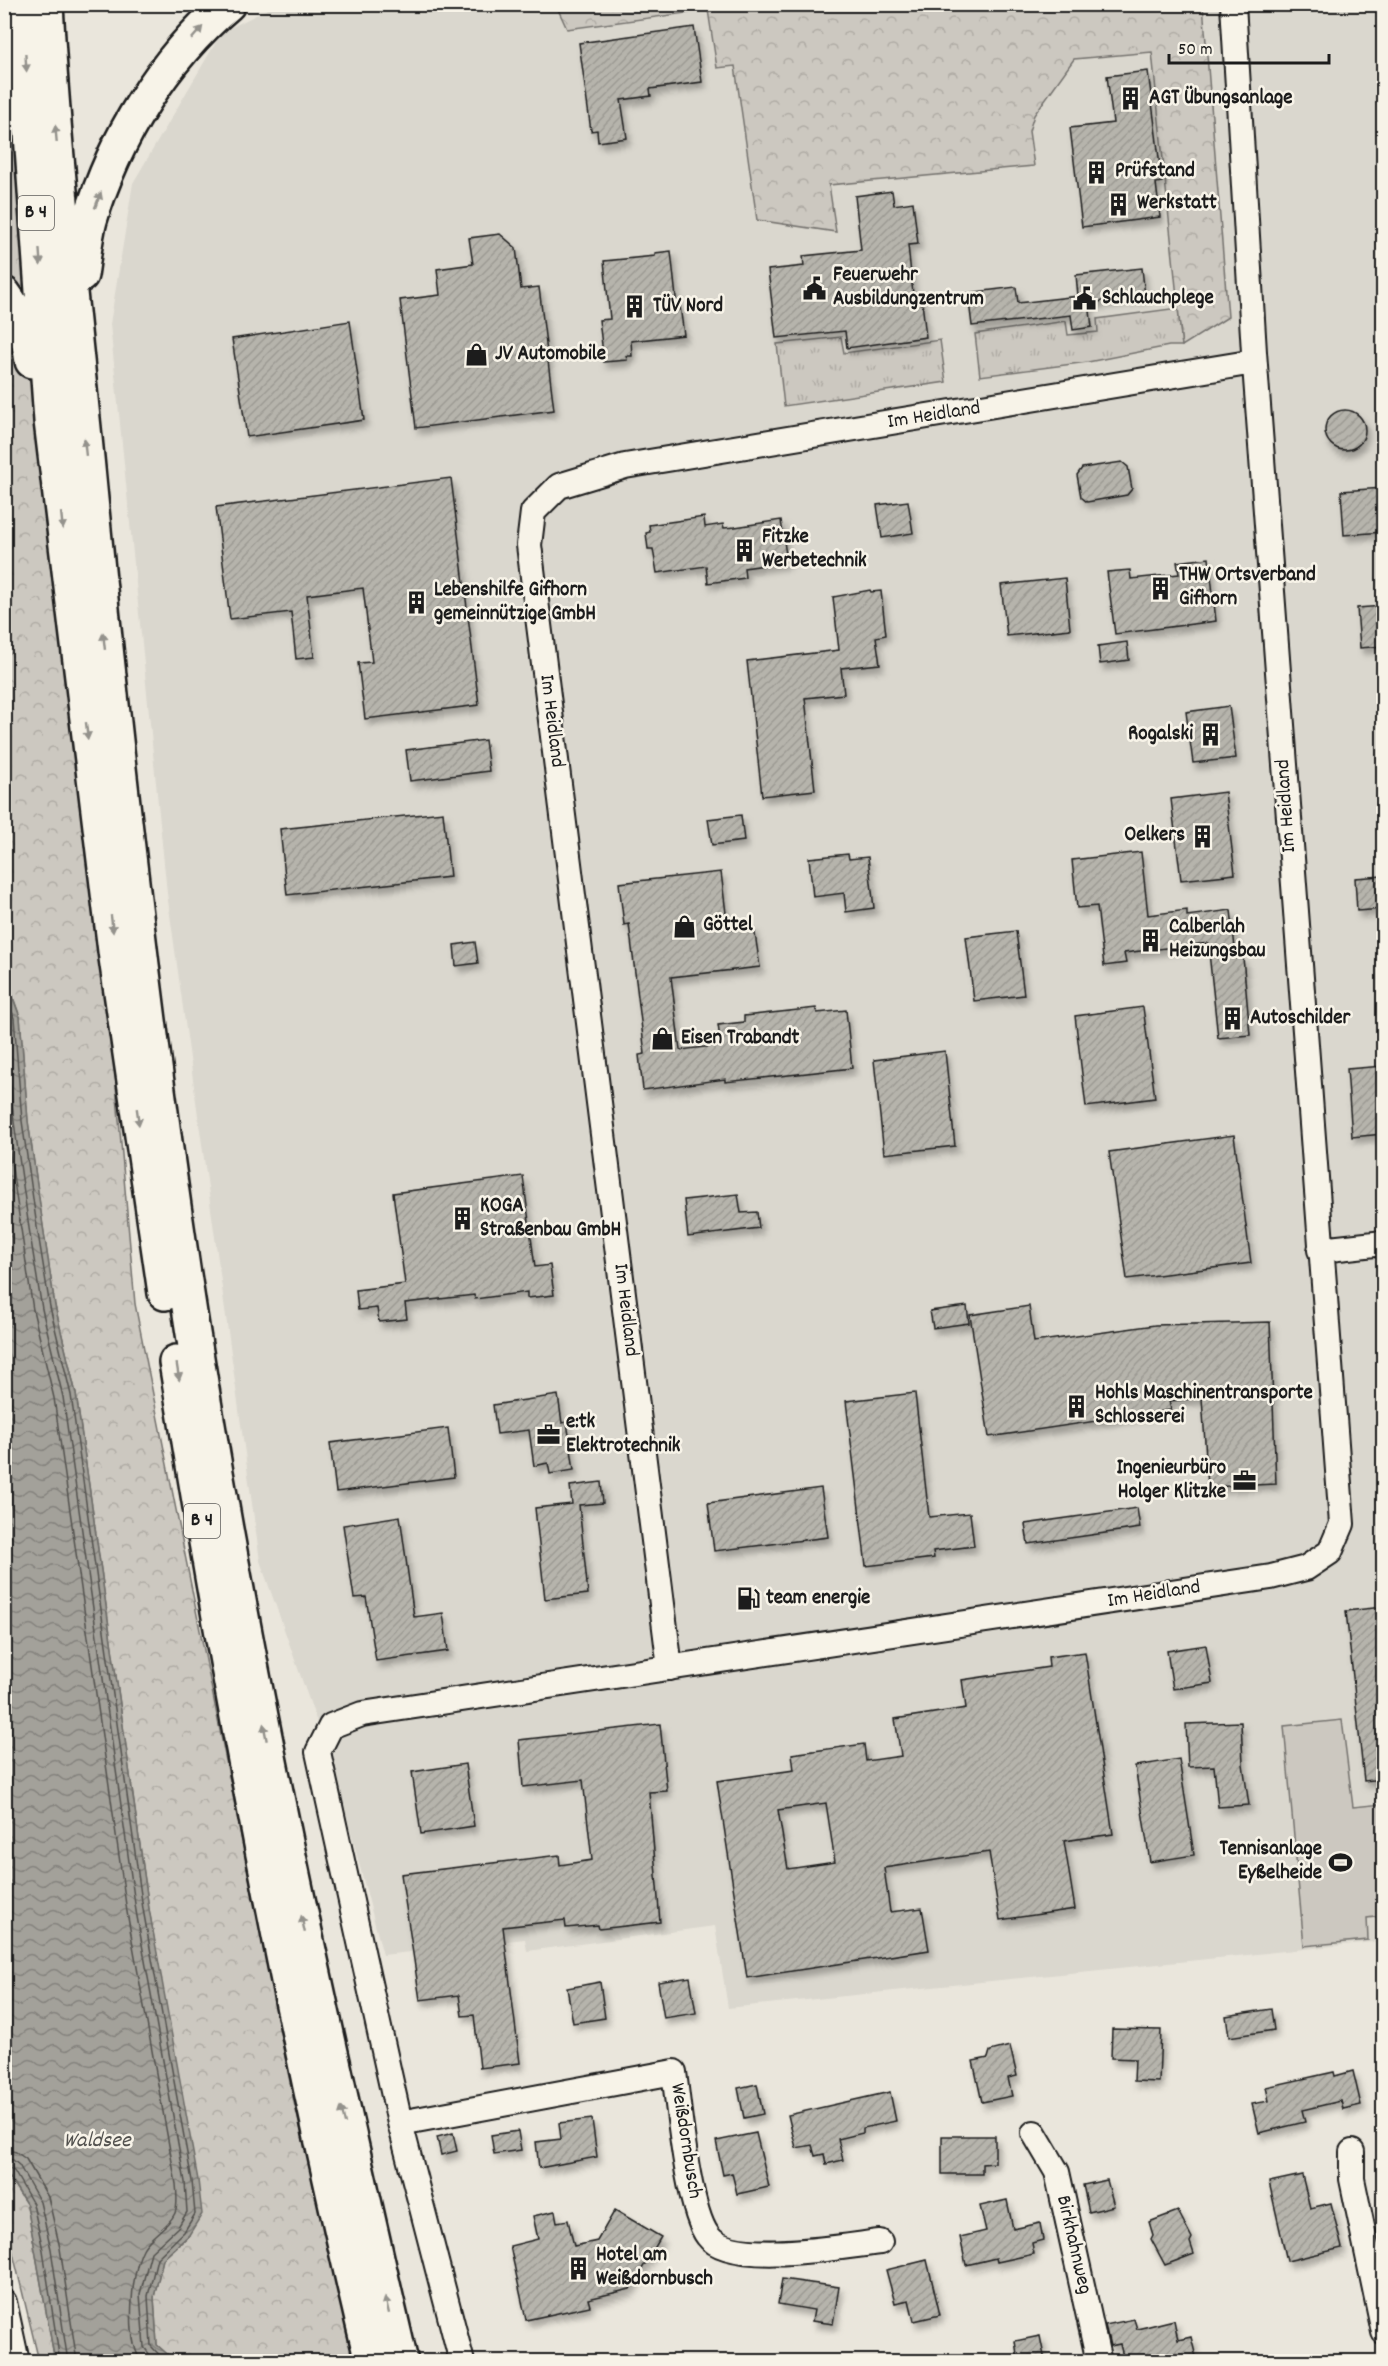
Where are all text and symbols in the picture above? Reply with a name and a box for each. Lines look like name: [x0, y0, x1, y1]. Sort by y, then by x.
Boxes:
one-way arrow: [190, 26, 204, 41]
scale bar: [1169, 27, 1330, 65]
text: 50 m: [1178, 38, 1213, 63]
one-way arrow: [21, 53, 31, 72]
place label: AGT Übungsanlage: [1149, 84, 1293, 114]
building icon: AGT Übungsanlage: [1118, 86, 1144, 112]
one-way arrow: [51, 125, 61, 144]
place label: Prüfstand: [1115, 157, 1195, 187]
building icon: Prüfstand: [1084, 159, 1110, 185]
place label: Werkstatt: [1137, 189, 1217, 219]
one-way arrow: [93, 190, 103, 208]
building icon: Werkstatt: [1106, 191, 1132, 217]
road number: B 4: [18, 196, 54, 230]
one-way arrow: [35, 248, 44, 267]
place label: Feuerwehr Ausbildungzentrum: [833, 261, 984, 315]
public building icon: Feuerwehr Ausbildungzentrum: [802, 275, 828, 301]
place label: Schlauchplege: [1102, 284, 1214, 314]
public building icon: Schlauchplege: [1071, 286, 1097, 312]
place label: TÜV Nord: [653, 292, 723, 322]
building icon: TÜV Nord: [622, 294, 648, 320]
place label: JV Automobile: [495, 340, 606, 370]
shop icon: JV Automobile: [464, 342, 490, 368]
street label: Im Heidland: [885, 394, 983, 438]
one-way arrow: [80, 437, 90, 456]
one-way arrow: [58, 511, 67, 530]
place label: Fitzke Werbetechnik: [762, 523, 867, 577]
building icon: Fitzke Werbetechnik: [731, 537, 757, 563]
place label: THW Ortsverband Gifhorn: [1179, 561, 1316, 615]
building icon: THW Ortsverband Gifhorn: [1148, 575, 1174, 601]
place label: Lebenshilfe Gifhorn gemeinnützige GmbH: [434, 576, 596, 630]
building icon: Lebenshilfe Gifhorn gemeinnützige GmbH: [403, 590, 429, 616]
one-way arrow: [99, 631, 109, 650]
street label: Im Heidland: [530, 673, 572, 769]
place label: Rogalski: [1128, 720, 1193, 750]
one-way arrow: [82, 721, 92, 740]
building icon: Rogalski: [1198, 722, 1224, 748]
street label: Im Heidland: [1269, 758, 1305, 854]
place label: Oelkers: [1124, 821, 1185, 851]
building icon: Oelkers: [1190, 823, 1216, 849]
place label: Göttel: [703, 911, 754, 941]
shop icon: Göttel: [672, 913, 698, 939]
place label: Calberlah Heizungsbau: [1169, 913, 1266, 967]
one-way arrow: [107, 915, 117, 934]
building icon: Calberlah Heizungsbau: [1138, 927, 1164, 953]
place label: Autoschilder: [1250, 1004, 1351, 1034]
building icon: Autoschilder: [1219, 1006, 1245, 1032]
place label: Eisen Trabandt: [681, 1024, 800, 1054]
shop icon: Eisen Trabandt: [650, 1026, 676, 1052]
one-way arrow: [134, 1108, 143, 1127]
place label: KOGA Straßenbau GmbH: [480, 1192, 621, 1246]
building icon: KOGA Straßenbau GmbH: [449, 1206, 475, 1232]
street label: Im Heidland: [604, 1262, 646, 1358]
one-way arrow: [173, 1363, 182, 1382]
place label: Hohls Maschinentransporte Schlosserei: [1095, 1379, 1313, 1433]
building icon: Hohls Maschinentransporte Schlosserei: [1064, 1393, 1090, 1419]
place label: e:tk Elektrotechnik: [566, 1408, 681, 1462]
office icon: e:tk Elektrotechnik: [535, 1422, 561, 1448]
place label: Ingenieurbüro Holger Klitzke: [1116, 1454, 1226, 1508]
office icon: Ingenieurbüro Holger Klitzke: [1231, 1468, 1257, 1494]
road number: B 4: [184, 1504, 220, 1538]
street label: Im Heidland: [1105, 1573, 1203, 1617]
place label: team energie: [766, 1584, 870, 1614]
fuel station icon: team energie: [735, 1586, 761, 1612]
one-way arrow: [260, 1723, 269, 1742]
place label: Tennisanlage Eyßelheide: [1219, 1835, 1322, 1889]
sports icon: Tennisanlage Eyßelheide: [1327, 1849, 1353, 1875]
one-way arrow: [298, 1914, 307, 1933]
street label: Weißdornbusch: [661, 2081, 709, 2201]
one-way arrow: [338, 2105, 348, 2124]
water label: Waldsee: [63, 2126, 132, 2157]
street label: Birkhahnweg: [1047, 2192, 1099, 2298]
place label: Hotel am Weißdornbusch: [596, 2241, 713, 2295]
building icon: Hotel am Weißdornbusch: [565, 2255, 591, 2281]
one-way arrow: [382, 2295, 392, 2314]

